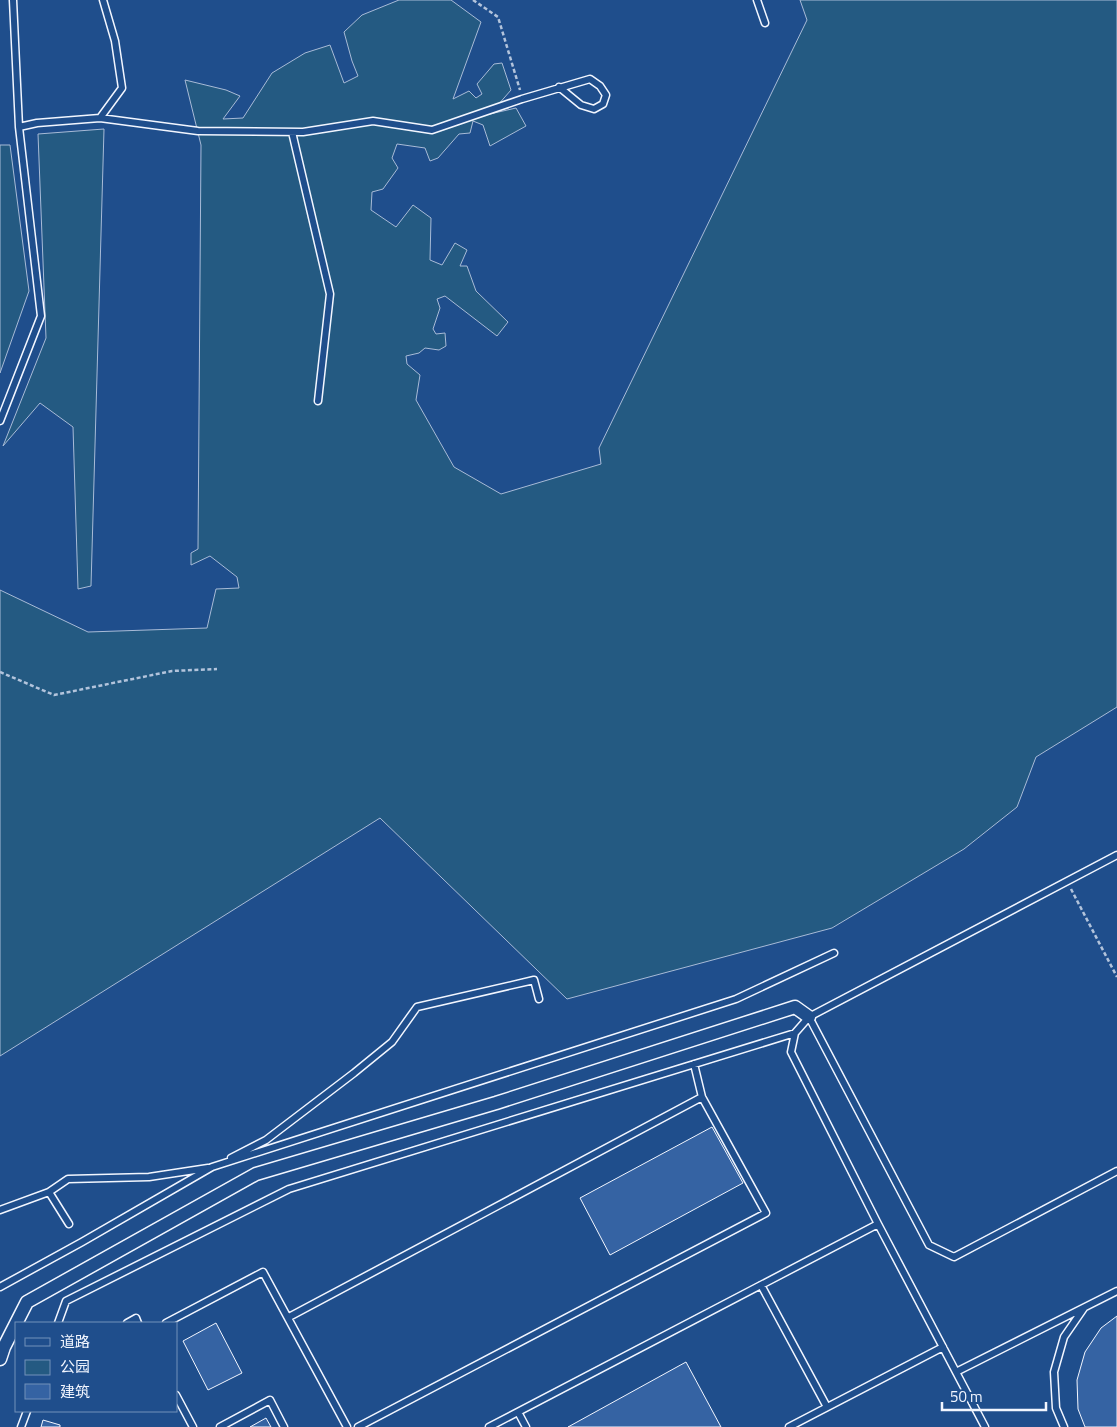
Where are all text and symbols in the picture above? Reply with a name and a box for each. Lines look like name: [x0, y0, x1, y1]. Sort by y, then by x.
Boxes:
legend: [15, 1322, 178, 1412]
text: 道路: [60, 1330, 90, 1353]
text: 公园: [60, 1355, 90, 1378]
text: 建筑: [60, 1380, 90, 1403]
scale bar: [942, 1380, 1046, 1412]
text: 50 m: [950, 1385, 983, 1408]

